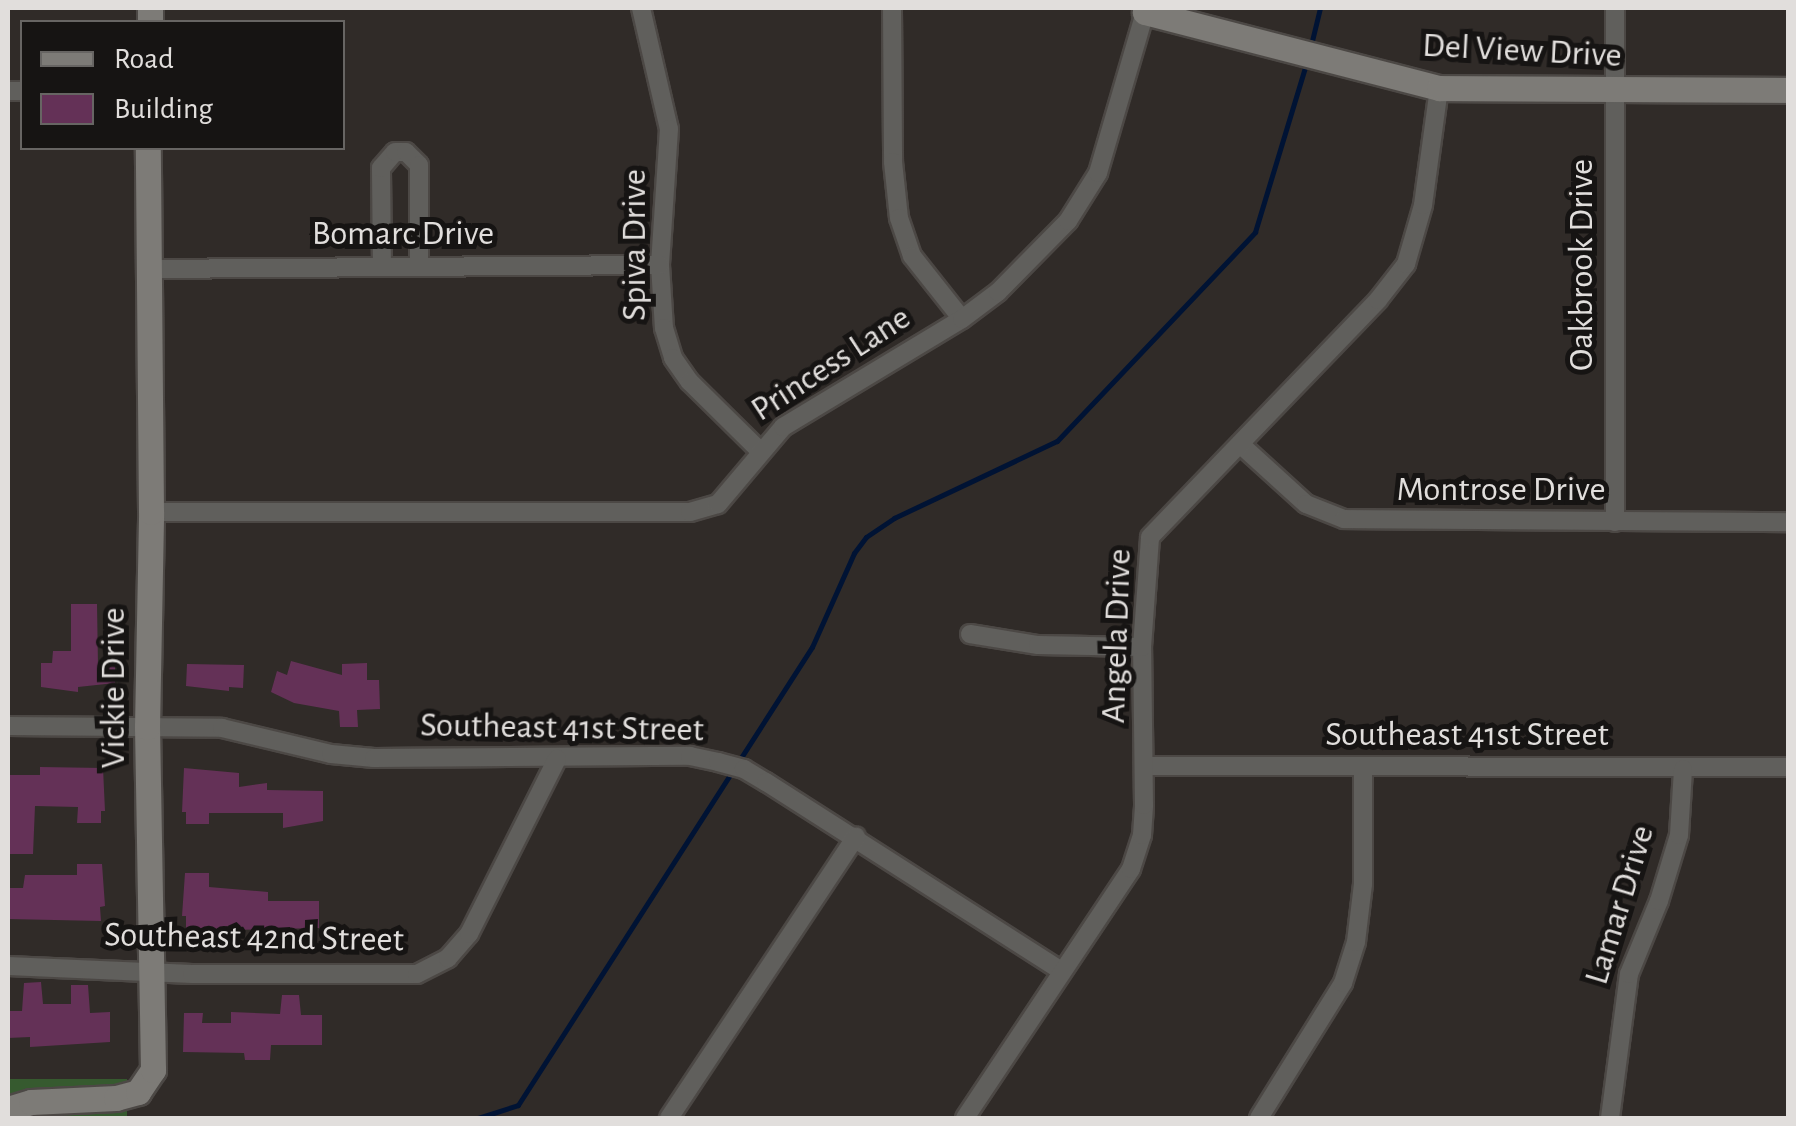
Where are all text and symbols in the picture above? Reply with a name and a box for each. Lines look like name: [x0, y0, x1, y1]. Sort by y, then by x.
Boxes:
legend: [20, 20, 345, 150]
street label: Del View Drive: [1421, 25, 1623, 77]
text: Road: [114, 44, 174, 74]
text: Building: [114, 94, 213, 124]
street label: Oakbrook Drive: [1561, 159, 1603, 371]
street label: Spiva Drive: [614, 169, 656, 321]
street label: Bomarc Drive: [312, 213, 494, 255]
street label: Princess Lane: [743, 297, 919, 431]
street label: Montrose Drive: [1396, 469, 1606, 511]
street label: Angela Drive: [1093, 548, 1141, 724]
street label: Vickie Drive: [93, 608, 135, 768]
street label: Southeast 41st Street: [420, 705, 704, 751]
street label: Southeast 41st Street: [1325, 714, 1609, 756]
street label: Lamar Drive: [1576, 820, 1664, 990]
street label: Southeast 42nd Street: [104, 914, 404, 962]

